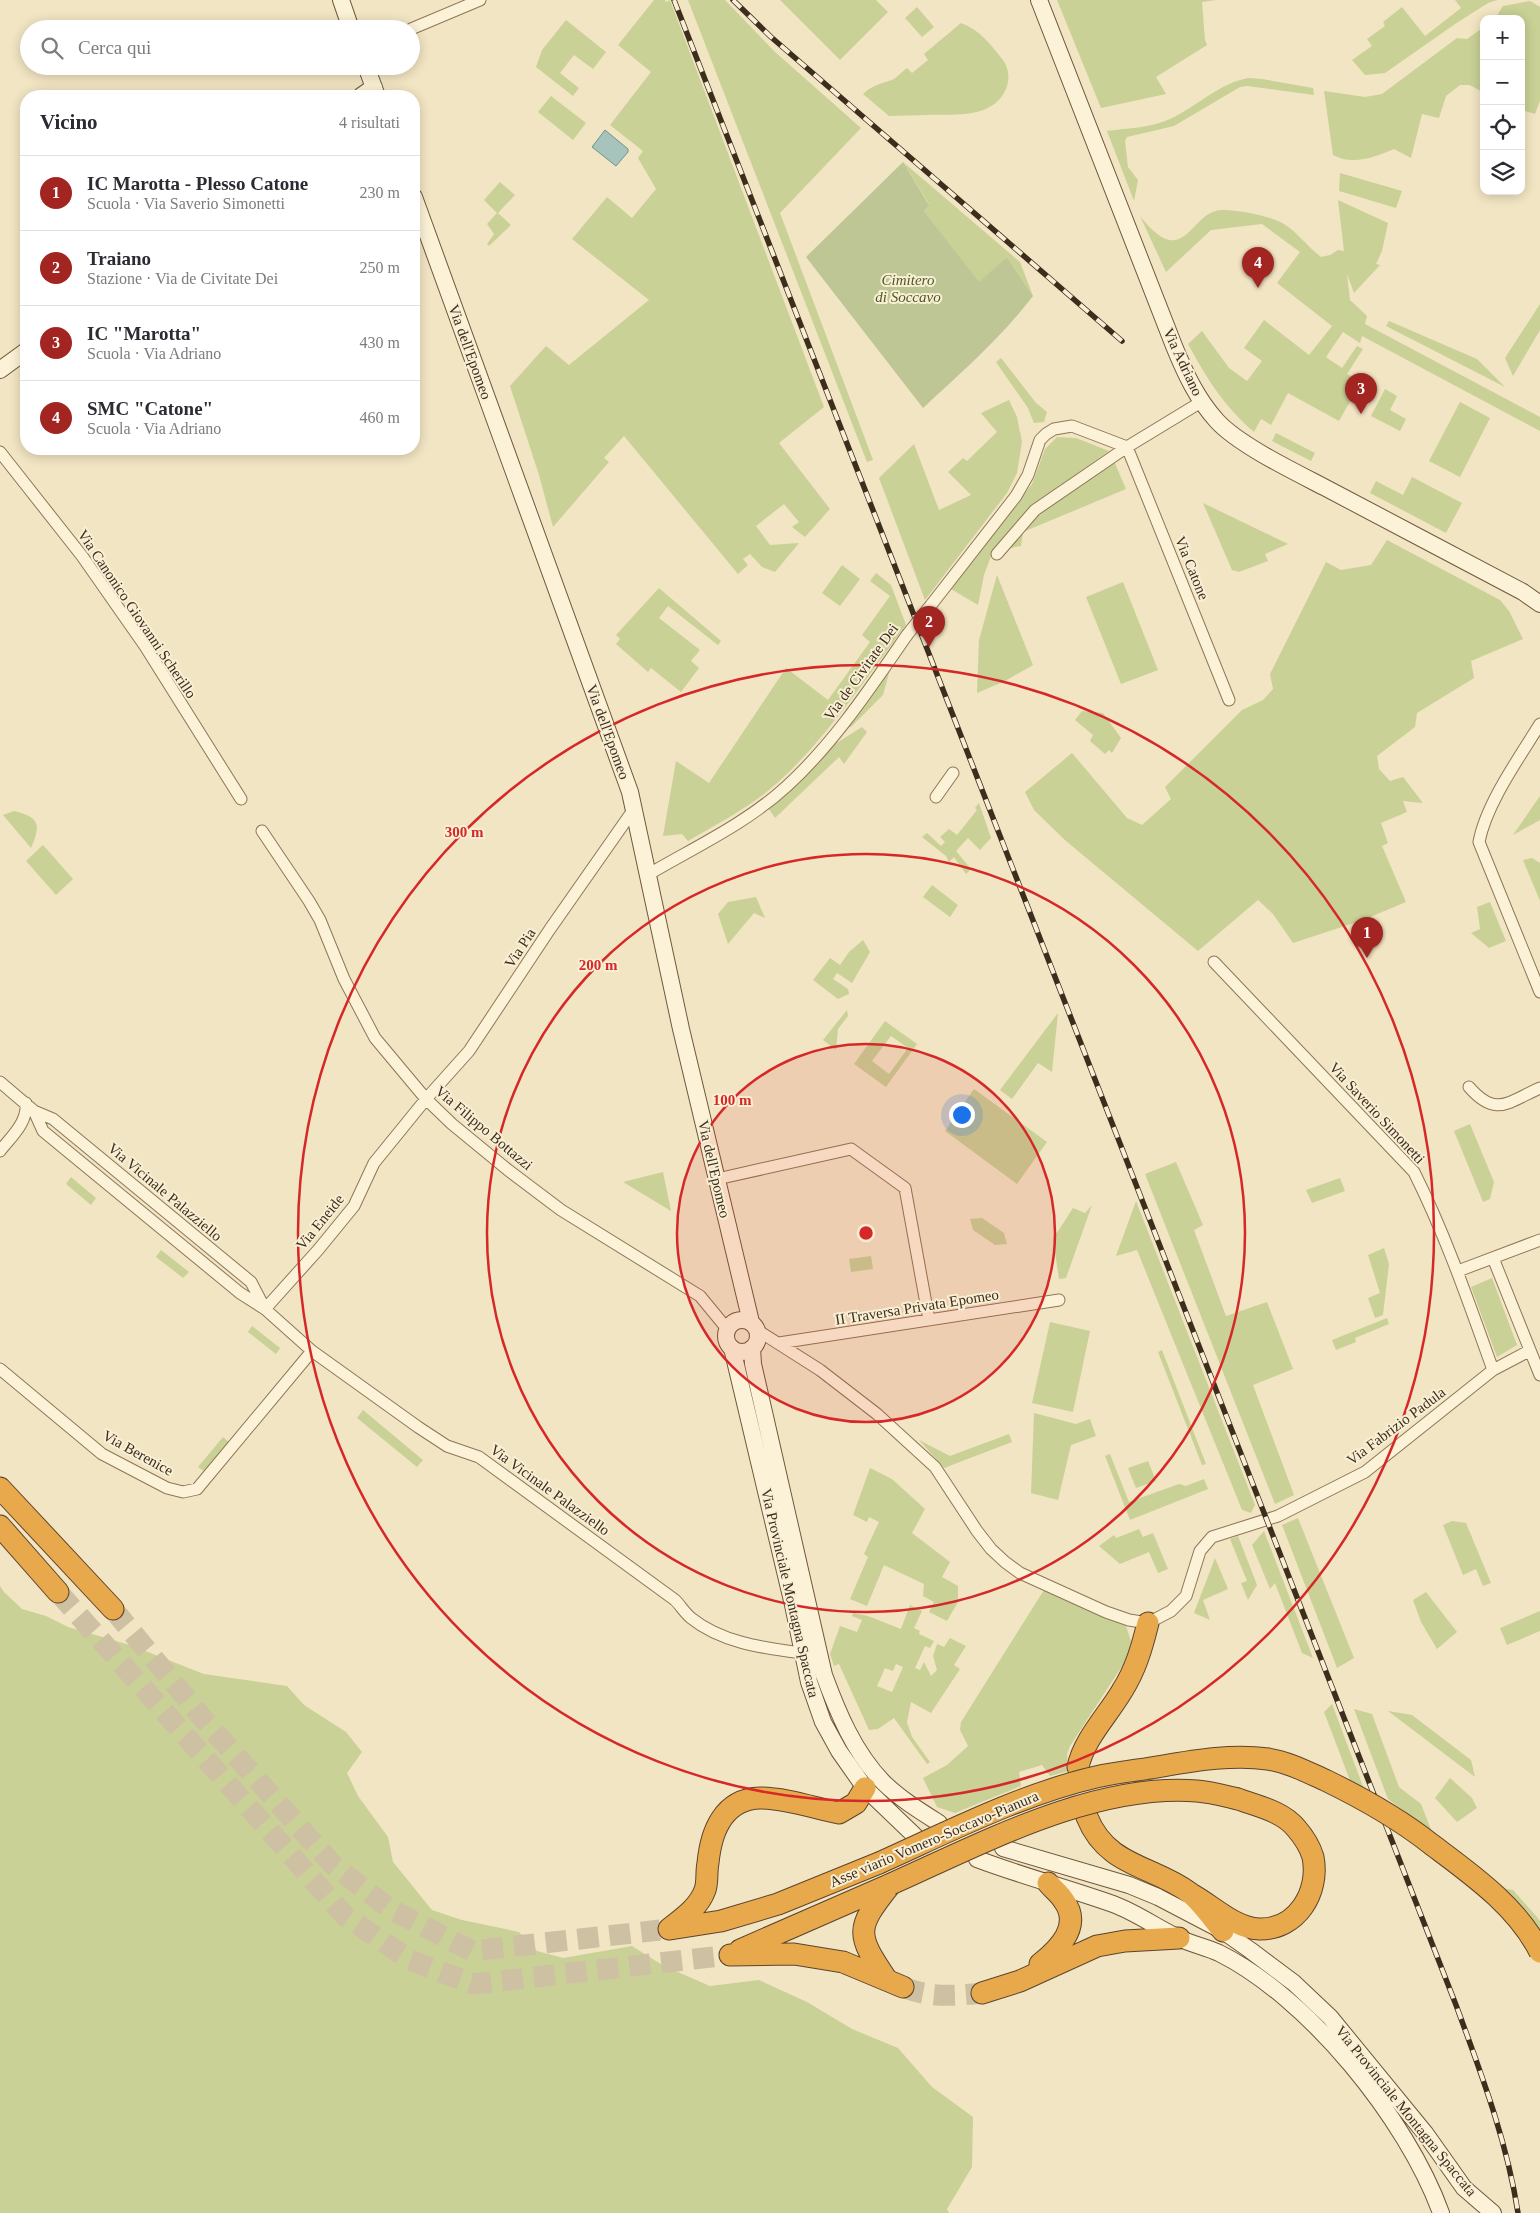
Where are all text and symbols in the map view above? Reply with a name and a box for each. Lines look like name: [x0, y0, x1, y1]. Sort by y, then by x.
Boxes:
map controls: [1480, 15, 1525, 195]
button: +: [1480, 15, 1525, 60]
search box: [20, 20, 420, 75]
icon: search: [38, 34, 66, 62]
text: Cerca qui: [78, 37, 151, 58]
button: −: [1480, 60, 1525, 105]
button: locate: [1480, 105, 1525, 150]
text: Vicino: [40, 110, 98, 134]
text: 4 risultati: [339, 114, 400, 131]
button: layers: [1480, 150, 1525, 195]
text: IC Marotta - Plesso Catone: [87, 173, 308, 194]
text: 1: [52, 184, 60, 201]
text: 230 m: [360, 184, 400, 201]
text: Scuola · Via Saverio Simonetti: [87, 195, 285, 212]
pin: 4: [1242, 247, 1274, 288]
text: Traiano: [87, 248, 151, 269]
text: 2: [52, 259, 60, 276]
text: 250 m: [360, 259, 400, 276]
text: Stazione · Via de Civitate Dei: [87, 270, 278, 287]
park label: Cimitero di Soccavo: [875, 272, 941, 305]
street label: Via dell'Epomeo: [445, 302, 495, 402]
text: IC "Marotta": [87, 323, 201, 344]
street label: Via Adriano: [1160, 326, 1206, 398]
text: 3: [52, 334, 60, 351]
text: 430 m: [360, 334, 400, 351]
text: Scuola · Via Adriano: [87, 345, 221, 362]
pin: 3: [1345, 373, 1377, 414]
text: SMC "Catone": [87, 398, 213, 419]
text: 4: [52, 409, 60, 426]
text: 460 m: [360, 409, 400, 426]
text: Scuola · Via Adriano: [87, 420, 221, 437]
street label: Via Canonico Giovanni Scherillo: [75, 527, 199, 701]
street label: Via Catone: [1172, 534, 1212, 602]
pin: 2: [913, 606, 945, 647]
street label: Via de Civitate Dei: [821, 621, 901, 723]
street label: Via dell'Epomeo: [583, 682, 633, 782]
text: 300 m: [445, 824, 484, 840]
pin: 1: [1351, 917, 1383, 958]
street label: Via Pia: [501, 925, 539, 971]
text: 200 m: [579, 957, 618, 973]
street label: Via Saverio Simonetti: [1326, 1059, 1428, 1167]
street label: Via Filippo Bottazzi: [432, 1083, 536, 1173]
text: 100 m: [713, 1092, 752, 1108]
your location: [949, 1102, 975, 1128]
street label: Via dell'Epomeo: [695, 1119, 733, 1219]
street label: Via Vicinale Palazziello: [105, 1140, 225, 1244]
street label: Via Eneide: [293, 1191, 347, 1253]
centre of rings: [857, 1224, 875, 1242]
street label: II Traversa Privata Epomeo: [834, 1286, 1000, 1328]
street label: Via Fabrizio Padula: [1344, 1384, 1449, 1468]
street label: Via Berenice: [100, 1427, 176, 1479]
street label: Via Vicinale Palazziello: [487, 1441, 613, 1539]
street label: Via Provinciale Montagna Spaccata: [758, 1487, 822, 1700]
street label: Asse viario Vomero-Soccavo-Pianura: [827, 1788, 1041, 1890]
street label: Via Provinciale Montagna Spaccata: [1332, 2023, 1480, 2200]

